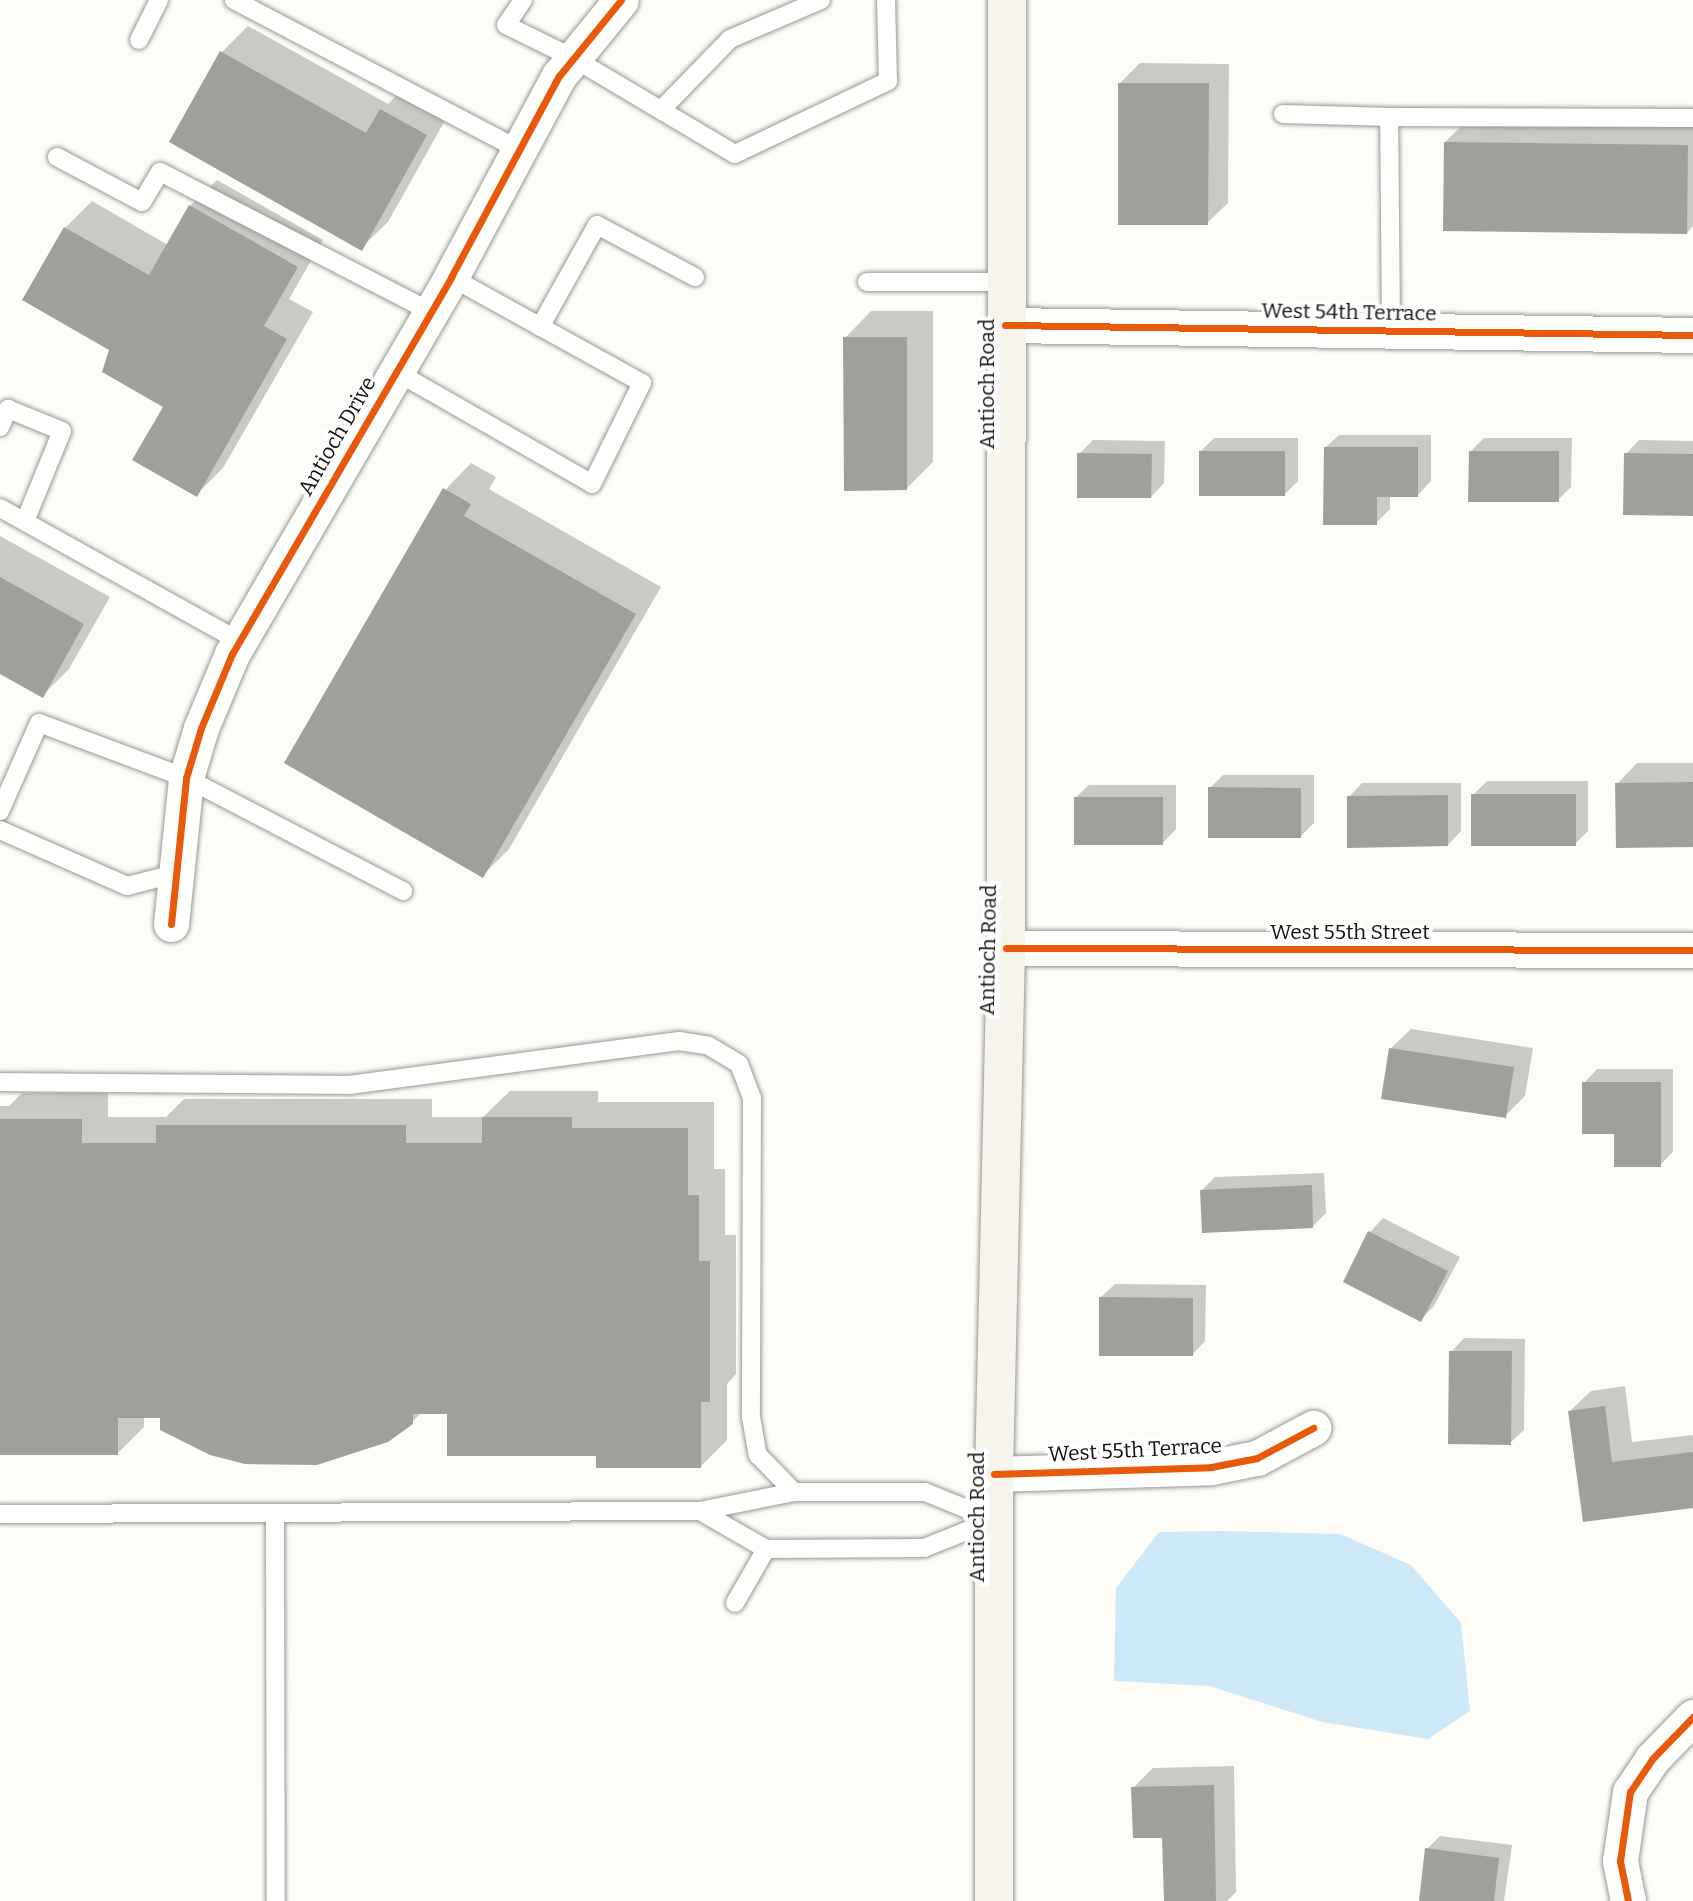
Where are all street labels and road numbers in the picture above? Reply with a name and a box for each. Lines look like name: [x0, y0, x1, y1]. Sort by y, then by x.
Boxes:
street label: West 54th Terrace: [1261, 298, 1437, 326]
street label: Antioch Road: [974, 319, 1000, 449]
street label: Antioch Drive: [293, 372, 381, 500]
street label: Antioch Road: [974, 884, 1002, 1016]
street label: West 55th Street: [1270, 919, 1430, 945]
street label: West 55th Terrace: [1047, 1433, 1223, 1467]
street label: Antioch Road: [964, 1452, 990, 1582]

